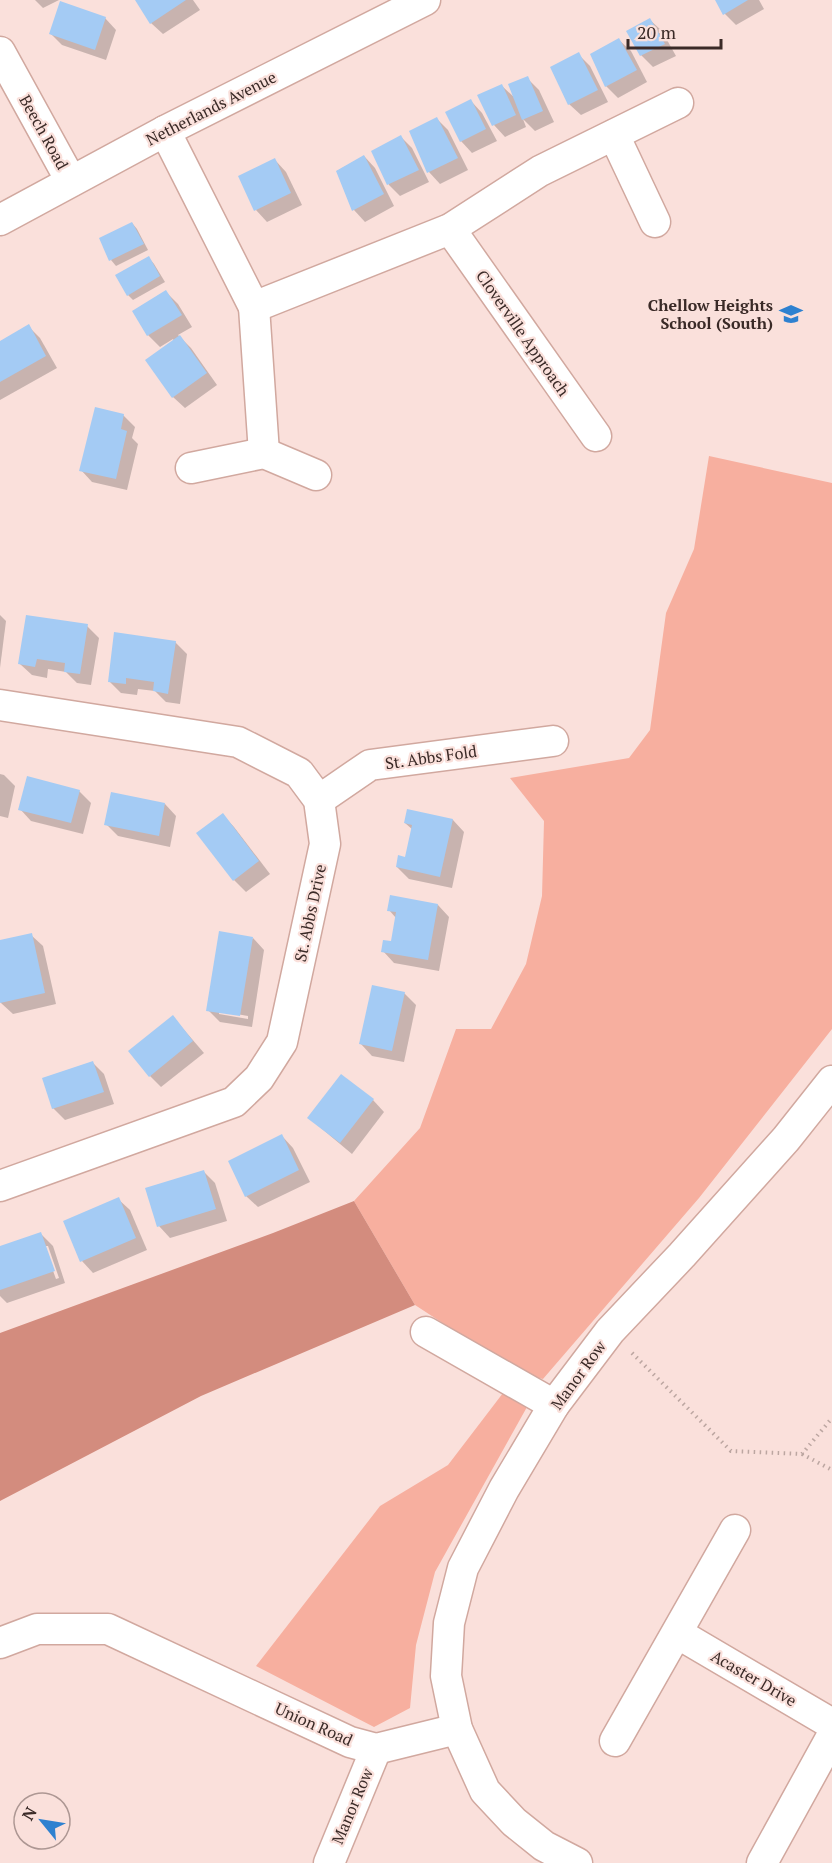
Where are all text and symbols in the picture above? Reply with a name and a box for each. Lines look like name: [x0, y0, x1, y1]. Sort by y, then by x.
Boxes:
scale bar: [628, 12, 721, 50]
text: 20 m: [637, 20, 677, 44]
street label: Netherlands Avenue: [142, 66, 280, 150]
street label: Beech Road: [14, 91, 74, 173]
street label: Cloverville Approach: [471, 266, 575, 401]
place label: Chellow Heights School (South): [648, 294, 773, 334]
school or university icon: Chellow Heights School (South): [778, 301, 804, 327]
street label: St. Abbs Fold: [384, 740, 478, 774]
street label: St. Abbs Drive: [289, 862, 331, 964]
street label: Manor Row: [545, 1336, 611, 1414]
street label: Acaster Drive: [707, 1645, 801, 1711]
street label: Union Road: [272, 1697, 356, 1751]
street label: Manor Row: [326, 1764, 378, 1847]
north arrow: [12, 1791, 72, 1851]
text: N: [16, 1803, 42, 1824]

